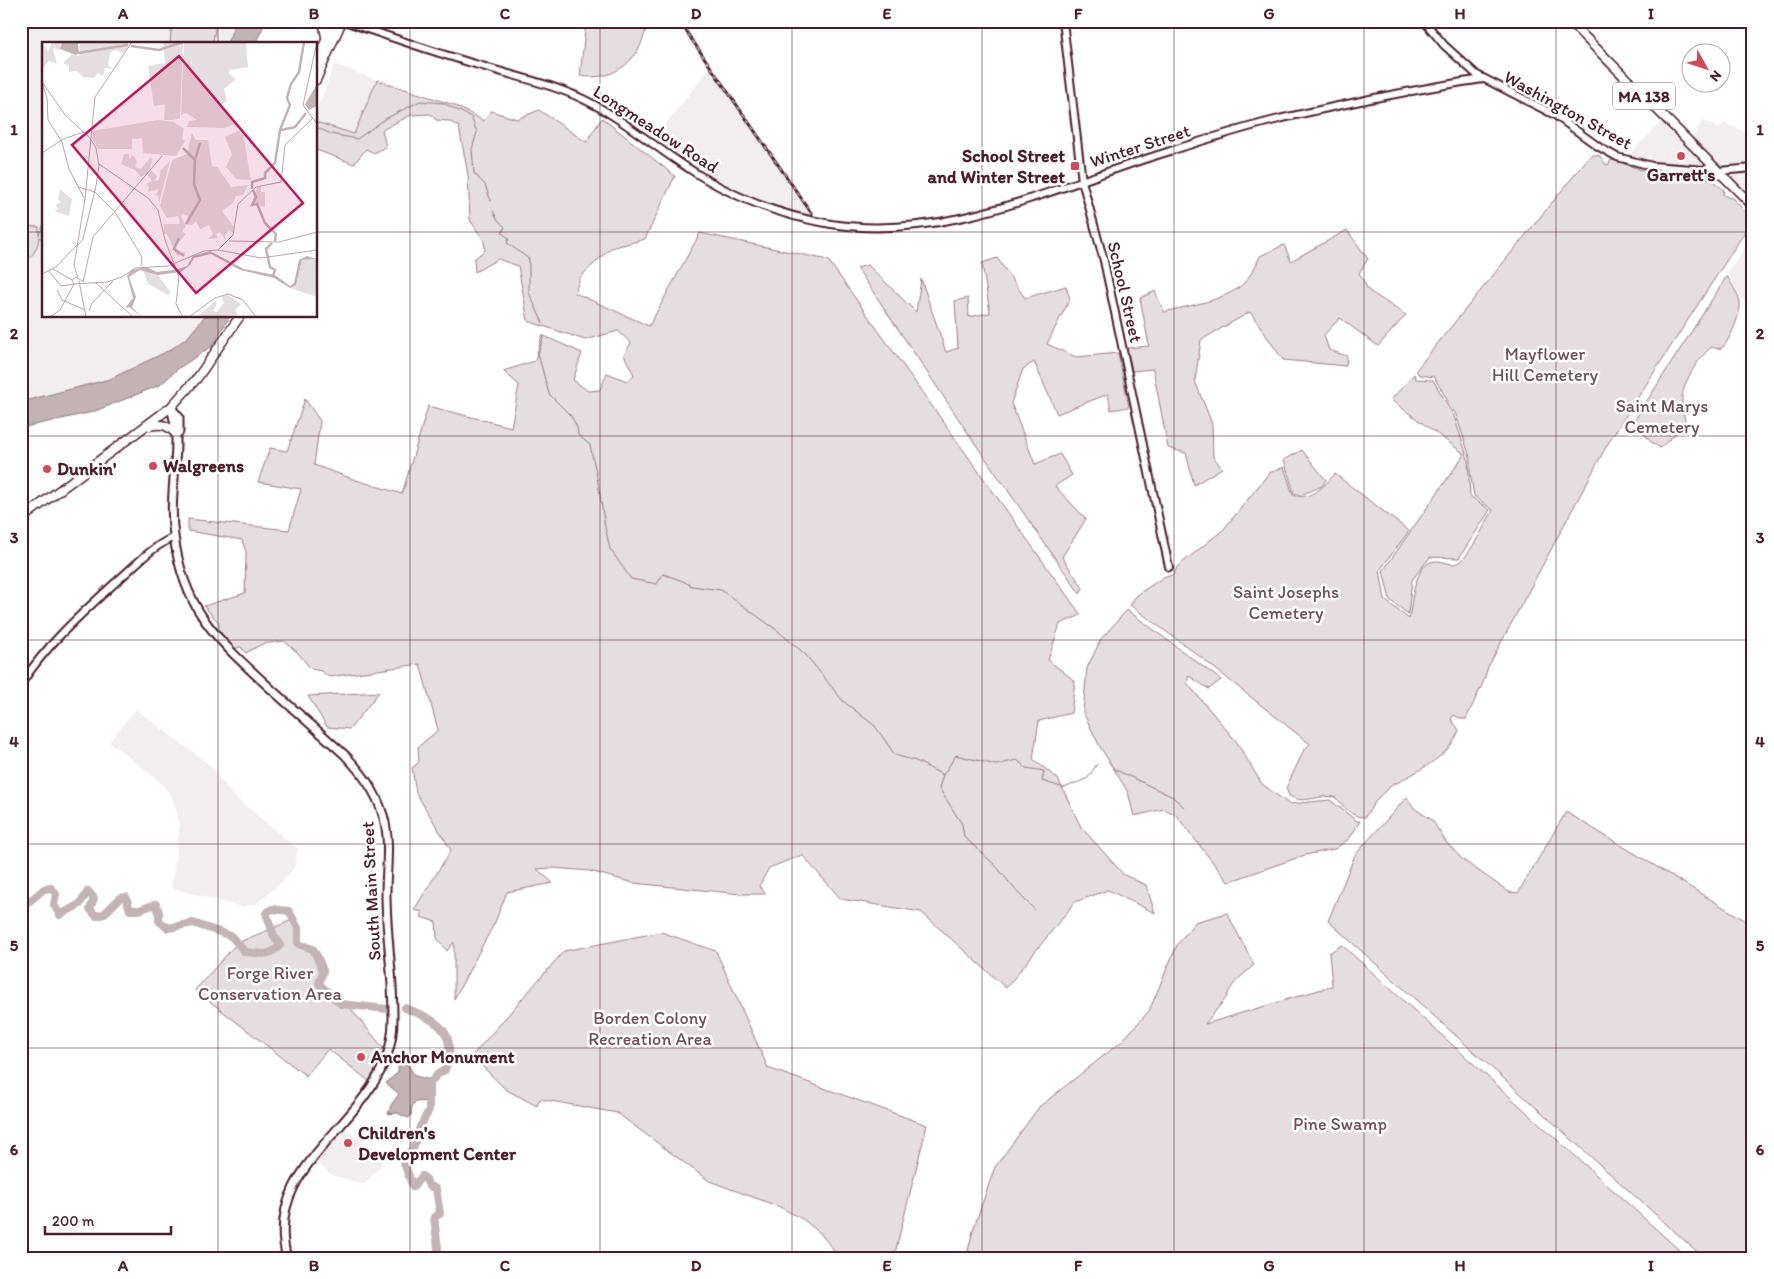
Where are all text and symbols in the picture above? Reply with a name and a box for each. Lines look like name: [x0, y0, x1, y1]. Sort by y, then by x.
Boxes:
text: A: [117, 4, 129, 23]
text: B: [309, 4, 320, 23]
text: C: [500, 4, 511, 23]
text: D: [691, 4, 702, 23]
text: E: [883, 4, 892, 23]
text: F: [1074, 4, 1083, 23]
text: G: [1263, 4, 1275, 23]
text: H: [1454, 4, 1466, 23]
text: I: [1648, 4, 1654, 23]
inset map: [42, 42, 318, 318]
north arrow: [1682, 42, 1732, 92]
street label: Washington Street: [1500, 66, 1636, 154]
text: N: [1706, 67, 1725, 85]
street label: Longmeadow Road: [589, 80, 723, 178]
road number: MA 138: [1613, 82, 1675, 110]
street label: Winter Street: [1087, 119, 1193, 173]
text: 1: [10, 120, 18, 139]
text: 1: [1756, 120, 1764, 139]
place label: School Street and Winter Street: [927, 145, 1065, 188]
marker: Garrett's: [1675, 150, 1687, 162]
marker: School Street and Winter Street: [1069, 160, 1081, 172]
place label: Garrett's: [1647, 164, 1715, 186]
street label: School Street: [1103, 239, 1147, 345]
text: 2: [10, 324, 19, 343]
text: 2: [1756, 324, 1765, 343]
park label: Mayflower Hill Cemetery: [1492, 343, 1598, 386]
park label: Saint Marys Cemetery: [1616, 395, 1708, 438]
place label: Walgreens: [163, 455, 244, 477]
place label: Dunkin': [57, 458, 116, 480]
marker: Walgreens: [147, 460, 159, 472]
marker: Dunkin': [41, 463, 53, 475]
text: 3: [10, 528, 19, 547]
text: 3: [1756, 528, 1765, 547]
park label: Saint Josephs Cemetery: [1233, 581, 1339, 624]
text: 4: [9, 732, 19, 751]
text: 4: [1755, 732, 1765, 751]
street label: South Main Street: [356, 821, 386, 961]
text: 5: [10, 936, 19, 955]
text: 5: [1756, 936, 1765, 955]
park label: Forge River Conservation Area: [198, 962, 343, 1005]
park label: Borden Colony Recreation Area: [588, 1007, 712, 1050]
place label: Anchor Monument: [370, 1046, 515, 1068]
marker: Anchor Monument: [355, 1051, 367, 1063]
park label: Pine Swamp: [1293, 1113, 1387, 1135]
place label: Children's Development Center: [358, 1122, 517, 1165]
marker: Children's Development Center: [342, 1137, 354, 1149]
text: 6: [10, 1140, 19, 1159]
text: 6: [1756, 1140, 1765, 1159]
scale bar: [45, 1204, 171, 1236]
text: 200 m: [52, 1212, 95, 1230]
text: A: [117, 1256, 129, 1275]
text: B: [309, 1256, 320, 1275]
text: C: [500, 1256, 511, 1275]
text: D: [691, 1256, 702, 1275]
text: E: [883, 1256, 892, 1275]
text: F: [1074, 1256, 1083, 1275]
text: G: [1263, 1256, 1275, 1275]
text: H: [1454, 1256, 1466, 1275]
text: I: [1648, 1256, 1654, 1275]

